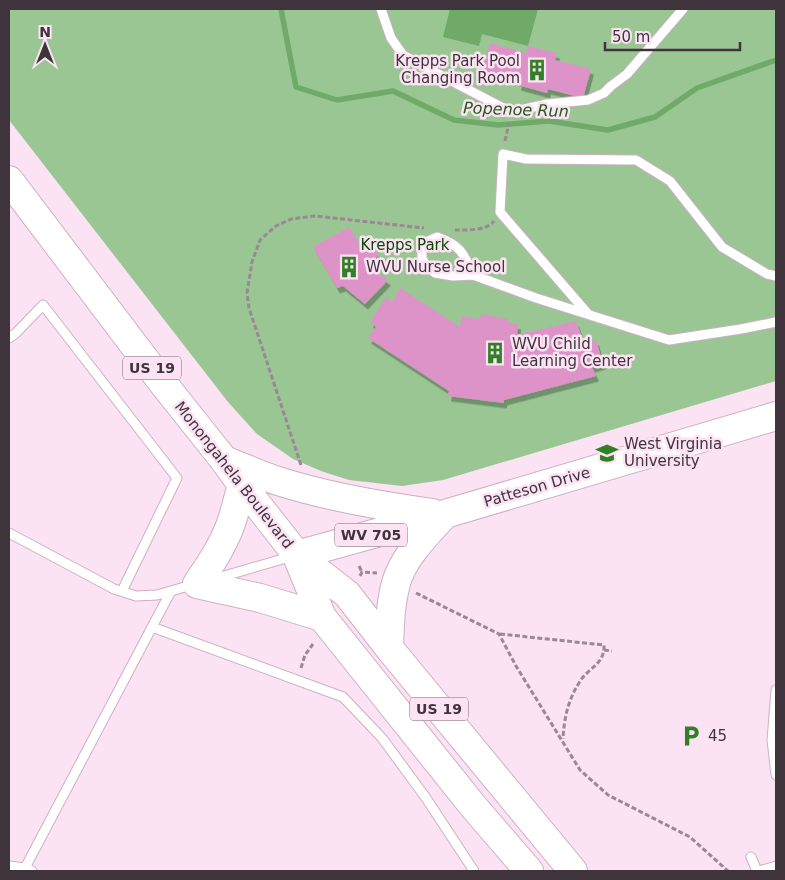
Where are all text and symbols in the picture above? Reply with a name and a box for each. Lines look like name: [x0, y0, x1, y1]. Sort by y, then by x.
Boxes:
north arrow: [20, 20, 70, 70]
scale bar: [605, 20, 740, 52]
text: N: [39, 24, 51, 40]
text: 50 m: [612, 28, 650, 46]
place label: Krepps Park Pool Changing Room: [395, 52, 520, 87]
building icon: Krepps Park Pool Changing Room: [524, 57, 550, 83]
water label: Popenoe Run: [463, 98, 569, 121]
park label: Krepps Park: [361, 236, 450, 254]
building icon: WVU Nurse School: [336, 254, 362, 280]
place label: WVU Nurse School: [366, 258, 505, 276]
place label: WVU Child Learning Center: [512, 335, 633, 370]
building icon: WVU Child Learning Center: [482, 340, 508, 366]
road number: US 19: [123, 356, 181, 379]
street label: Monongahela Boulevard: [171, 398, 297, 552]
place label: West Virginia University: [624, 435, 722, 470]
school or university icon: West Virginia University: [594, 440, 620, 466]
street label: Patteson Drive: [482, 463, 592, 511]
road number: WV 705: [335, 524, 407, 546]
road number: US 19: [410, 698, 468, 721]
parking icon: 45: [678, 723, 704, 749]
place label: 45: [708, 727, 727, 745]

